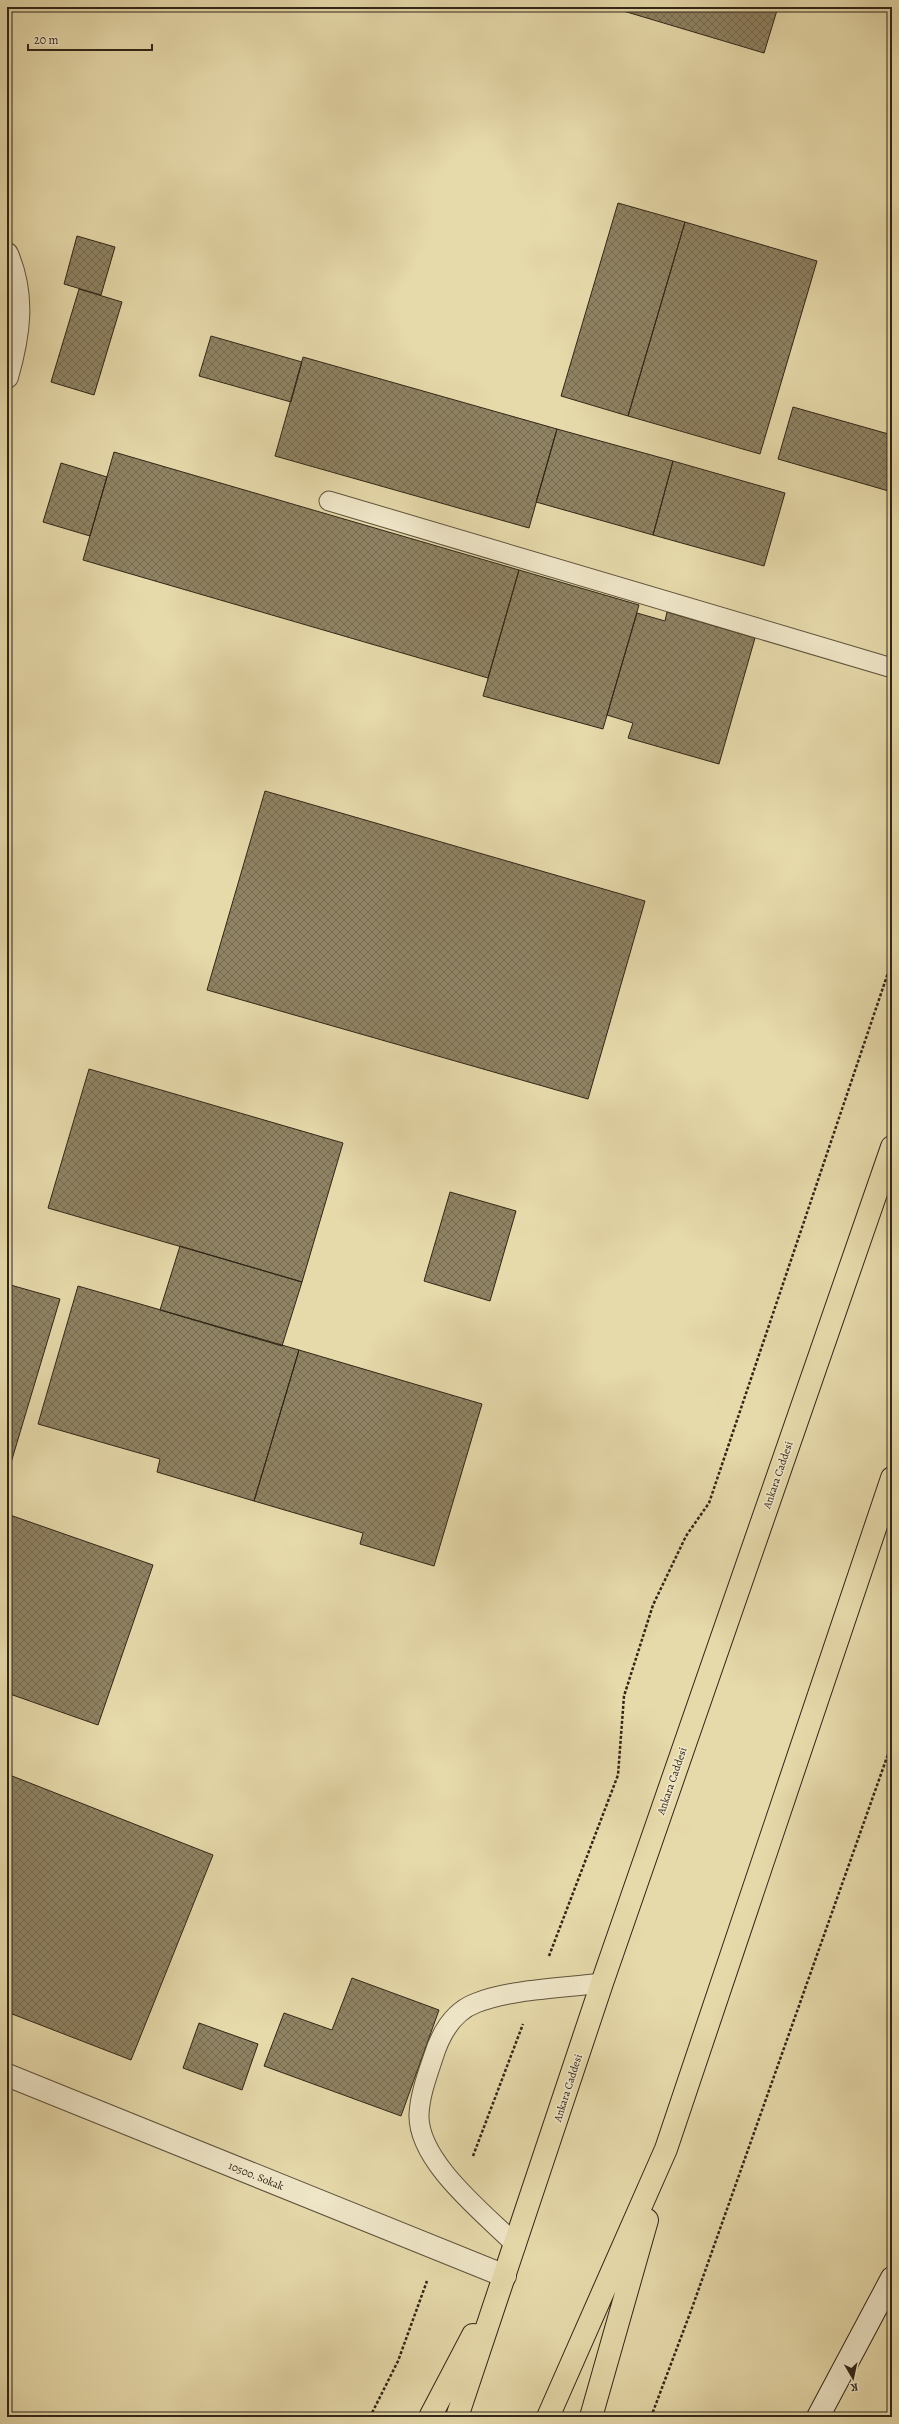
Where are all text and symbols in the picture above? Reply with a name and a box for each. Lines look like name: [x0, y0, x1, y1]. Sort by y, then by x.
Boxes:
scale bar: [28, 26, 152, 52]
text: 20 m: [34, 32, 58, 48]
street label: Ankara Caddesi: [759, 1439, 797, 1512]
street label: Ankara Caddesi: [653, 1745, 691, 1818]
street label: Ankara Caddesi: [550, 2052, 586, 2125]
street label: 10500. Sokak: [226, 2158, 286, 2194]
north arrow: [833, 2358, 873, 2398]
text: K: [849, 2379, 859, 2395]

